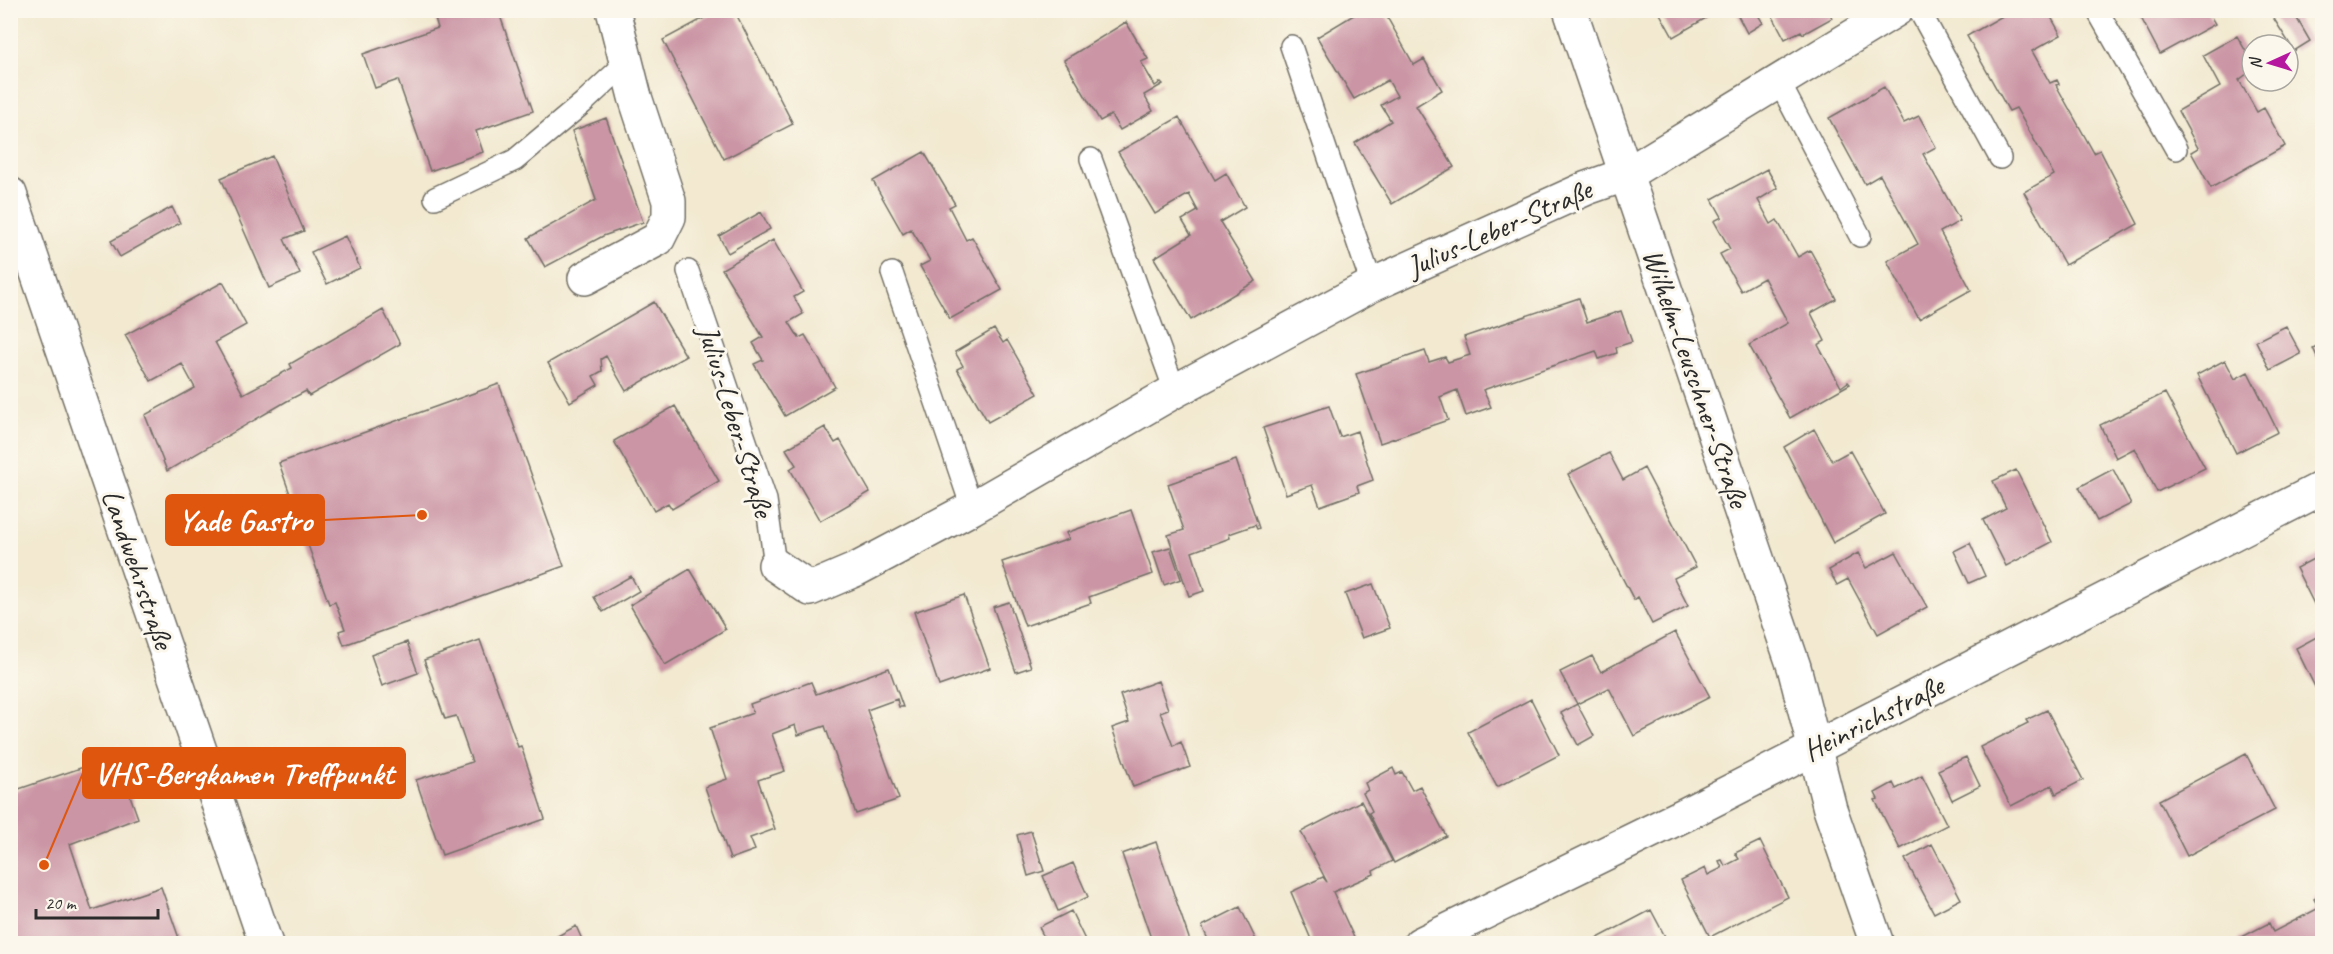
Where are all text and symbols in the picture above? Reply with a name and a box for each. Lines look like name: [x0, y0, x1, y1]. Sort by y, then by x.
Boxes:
north arrow: [2240, 33, 2300, 93]
text: N: [2245, 55, 2266, 70]
street label: Julius-Leber-Straße: [1399, 169, 1599, 287]
street label: Wilhelm-Leuschner-Straße: [1634, 244, 1759, 514]
street label: Julius-Leber-Straße: [688, 319, 784, 524]
street label: Landwehrstraße: [93, 484, 184, 656]
callout: Yade Gastro: [166, 495, 324, 545]
text: Yade Gastro: [178, 500, 314, 541]
street label: Heinrichstraße: [1796, 665, 1952, 770]
callout: VHS-Bergkamen Treffpunkt: [83, 748, 405, 798]
text: VHS-Bergkamen Treffpunkt: [94, 753, 397, 794]
scale bar: [36, 882, 158, 920]
text: 20 m: [45, 892, 78, 914]

